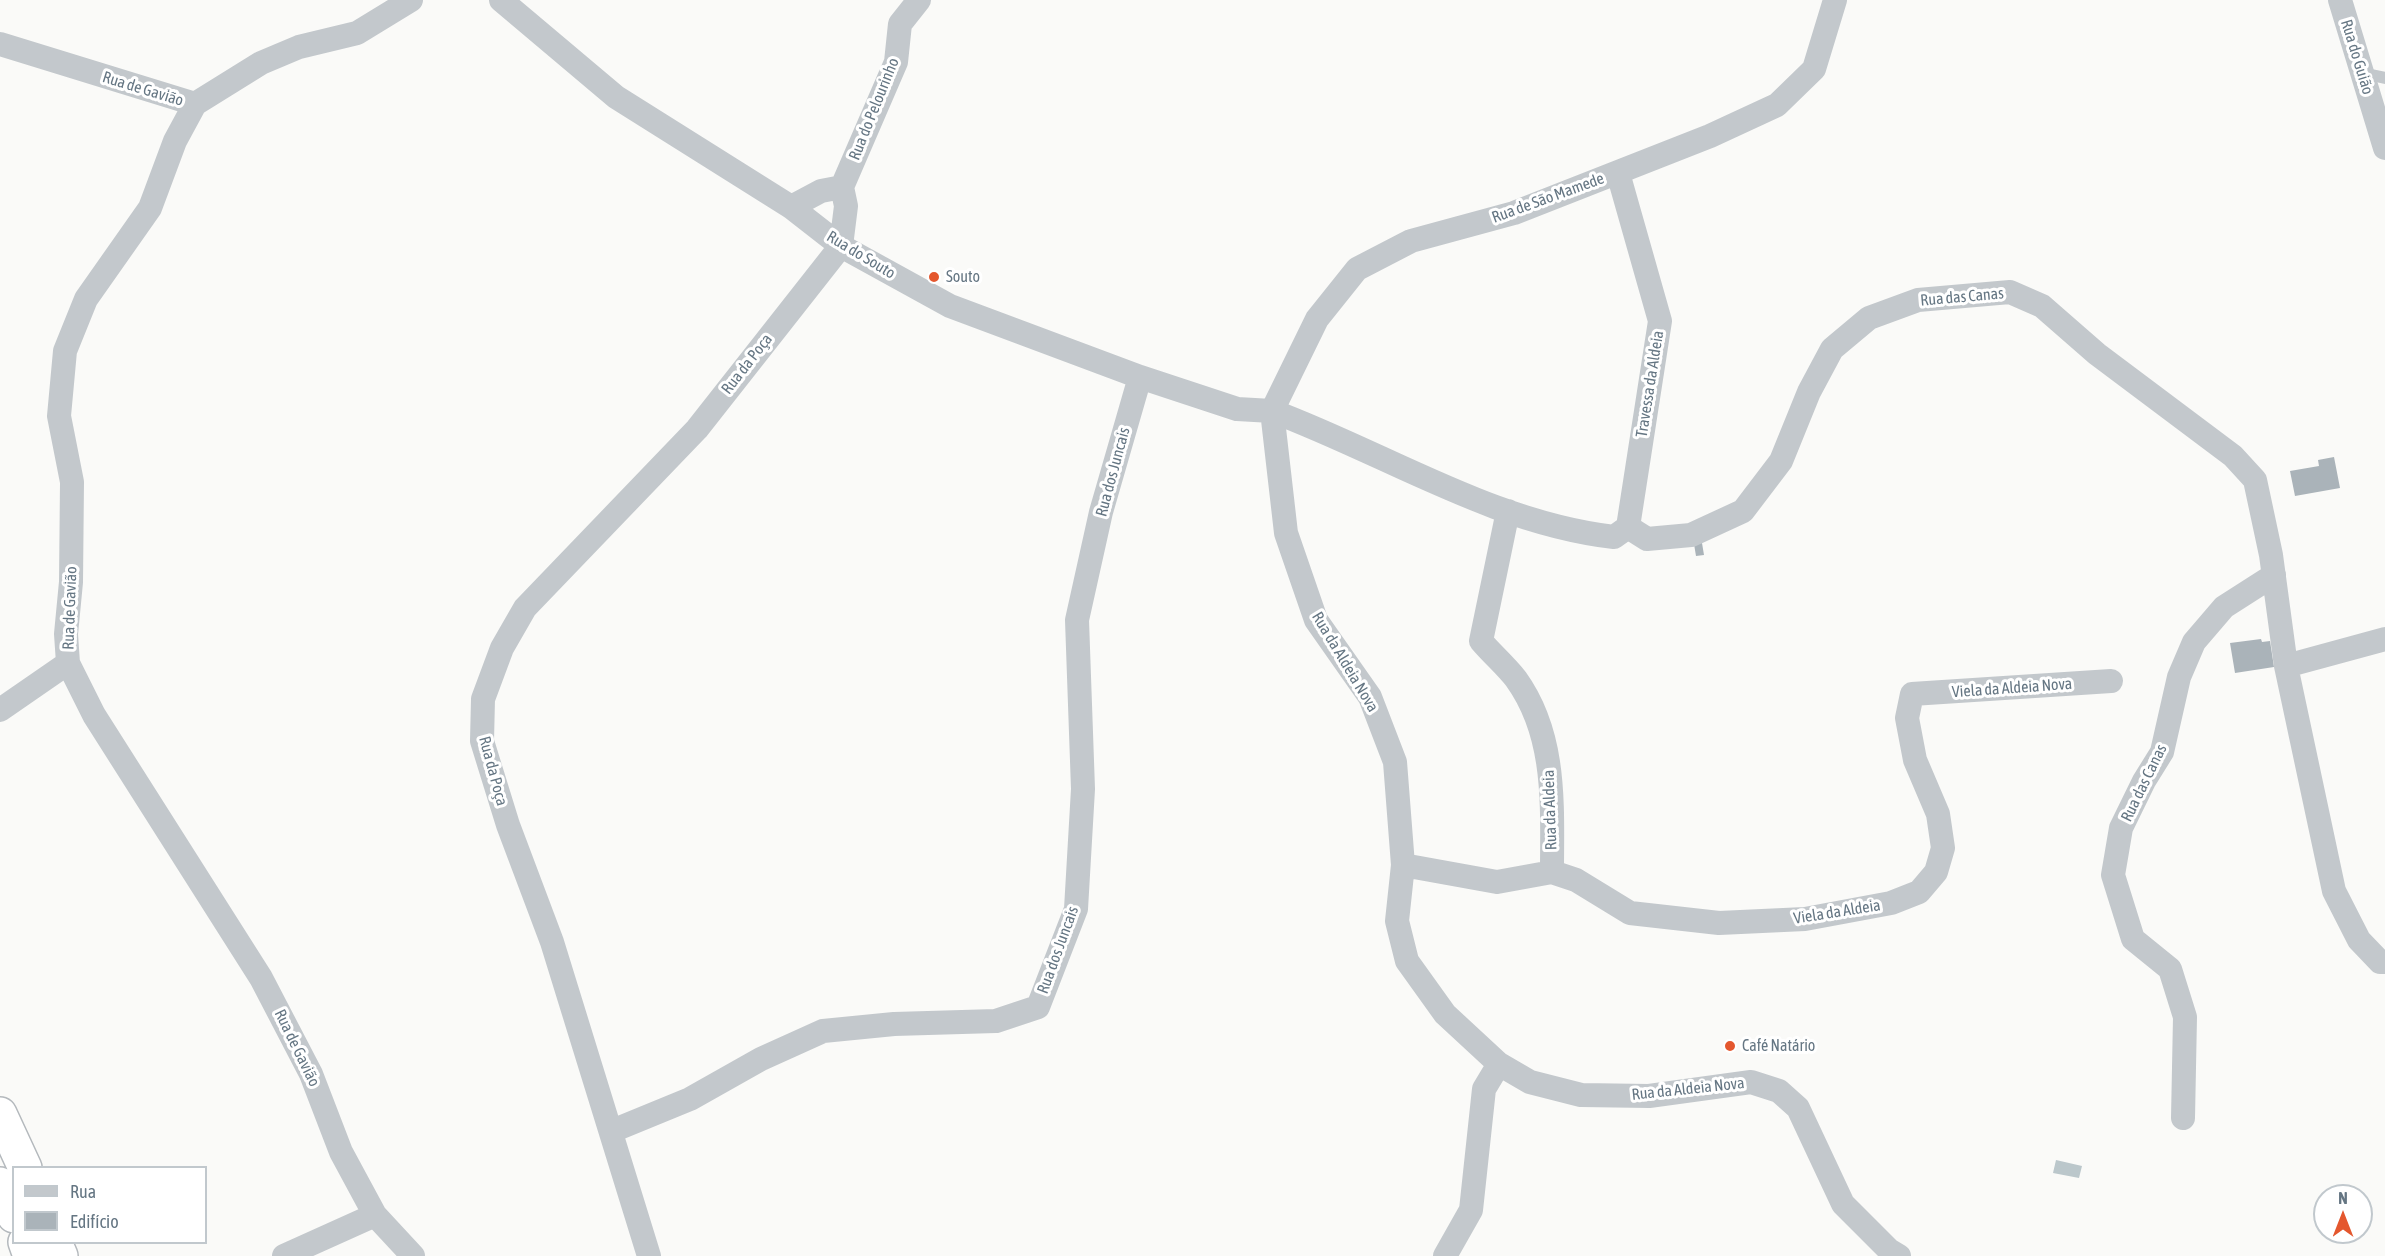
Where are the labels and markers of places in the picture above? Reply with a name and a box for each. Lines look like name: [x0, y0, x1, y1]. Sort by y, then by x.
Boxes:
place label: Souto: [946, 267, 980, 287]
marker: Souto: [927, 270, 941, 284]
place label: Café Natário: [1742, 1036, 1815, 1056]
marker: Café Natário: [1723, 1039, 1737, 1053]

